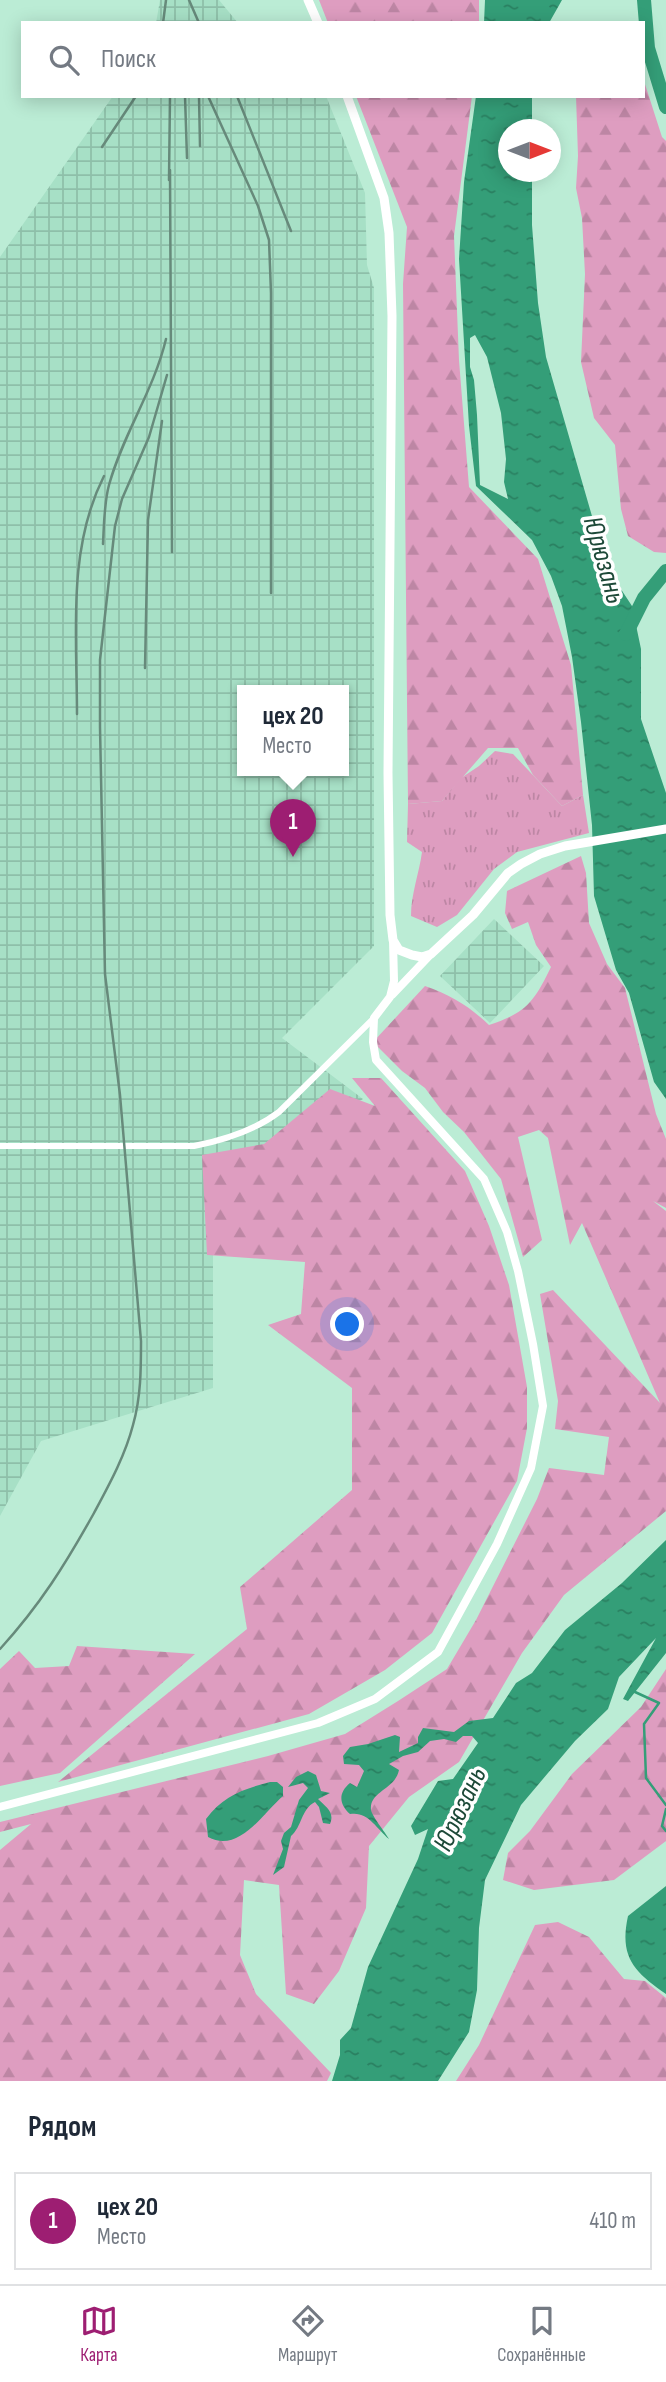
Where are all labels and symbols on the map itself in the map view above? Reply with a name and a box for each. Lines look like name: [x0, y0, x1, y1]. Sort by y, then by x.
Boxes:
north arrow: [498, 119, 561, 182]
water label: Юрюзань: [576, 513, 632, 607]
pin: 1: [270, 799, 316, 857]
your location: [330, 1307, 364, 1341]
water label: Юрюзань: [426, 1762, 494, 1856]

